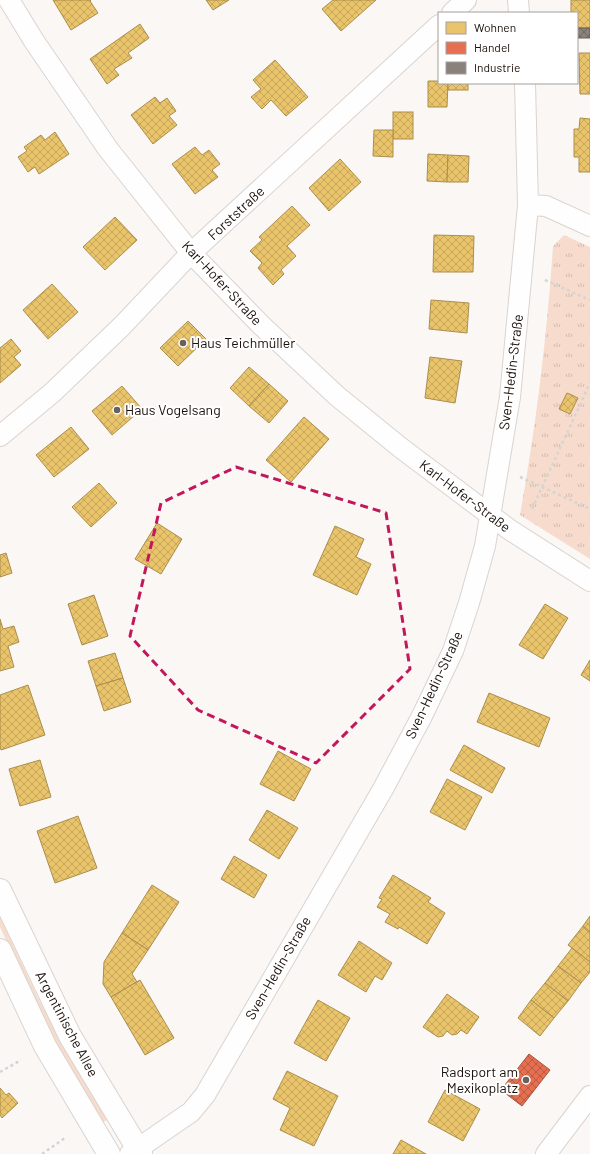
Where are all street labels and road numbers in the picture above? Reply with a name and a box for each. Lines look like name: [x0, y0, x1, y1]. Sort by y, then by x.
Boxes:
street label: Forststraße: [204, 182, 267, 243]
street label: Karl-Hofer-Straße: [179, 237, 266, 328]
street label: Sven-Hedin-Straße: [495, 313, 526, 431]
street label: Karl-Hofer-Straße: [417, 456, 514, 535]
street label: Sven-Hedin-Straße: [401, 628, 466, 741]
street label: Sven-Hedin-Straße: [241, 913, 314, 1022]
street label: Argentinische Allee: [32, 968, 102, 1080]

